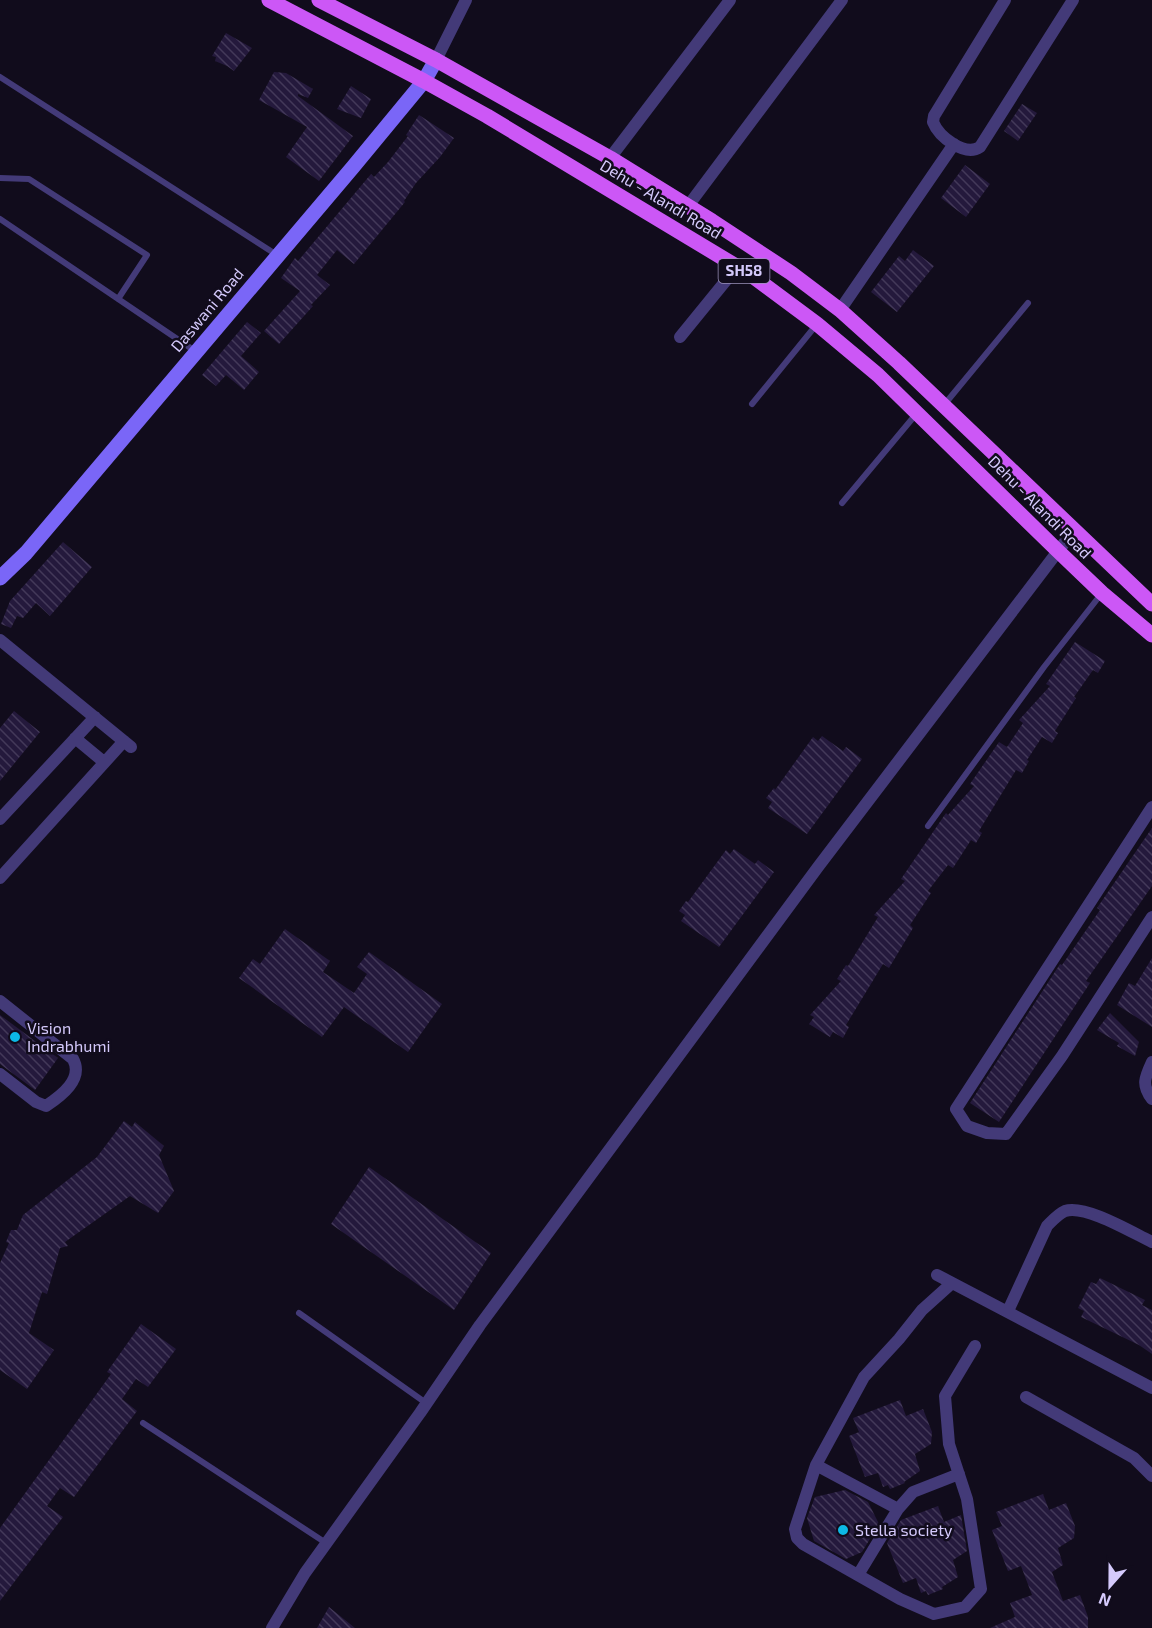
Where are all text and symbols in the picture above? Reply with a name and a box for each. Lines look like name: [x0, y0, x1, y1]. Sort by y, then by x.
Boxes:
street label: Dehu - Alandi Road: [597, 155, 725, 242]
road number: SH58: [718, 259, 770, 283]
street label: Daswani Road: [166, 264, 247, 355]
street label: Dehu - Alandi Road: [985, 451, 1096, 562]
place label: Vision Indrabhumi: [27, 1018, 110, 1055]
marker: Vision Indrabhumi: [8, 1030, 22, 1044]
place label: Stella society: [855, 1520, 953, 1539]
marker: Stella society: [836, 1523, 850, 1537]
north arrow: [1080, 1556, 1140, 1616]
text: N: [1096, 1590, 1113, 1611]

